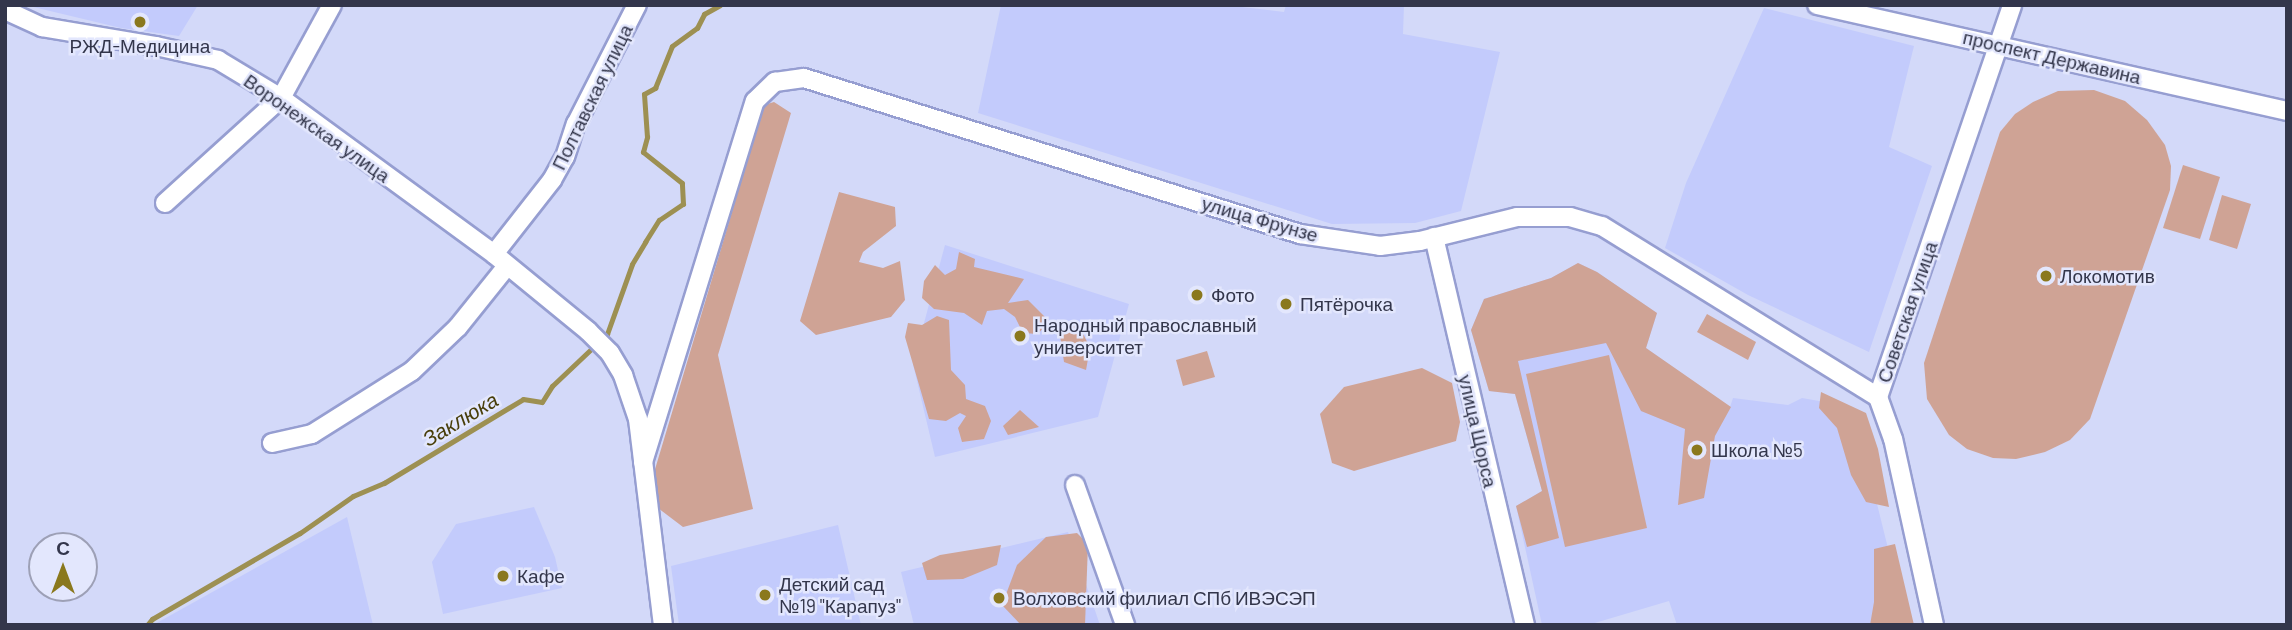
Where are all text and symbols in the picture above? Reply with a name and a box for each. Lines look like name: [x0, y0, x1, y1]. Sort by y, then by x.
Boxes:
marker: РЖД-Медицина: [130, 12, 150, 32]
street label: Полтавская улица: [547, 21, 637, 173]
street label: проспект Державина: [1961, 25, 2143, 89]
place label: РЖД-Медицина: [70, 35, 210, 57]
street label: Воронежская улица: [240, 69, 394, 187]
street label: улица Фрунзе: [1199, 192, 1321, 246]
street label: Советская улица: [1872, 238, 1942, 386]
place label: Локомотив: [2060, 265, 2155, 287]
marker: Локомотив: [2038, 268, 2054, 284]
place label: Фото: [1211, 284, 1255, 306]
marker: Фото: [1189, 287, 1205, 303]
place label: Пятёрочка: [1300, 293, 1393, 315]
marker: Пятёрочка: [1278, 296, 1294, 312]
place label: Народный православный университет: [1034, 314, 1257, 358]
marker: Народный православный университет: [1012, 328, 1028, 344]
street label: улица Щорса: [1454, 372, 1502, 490]
water label: Заклюка: [418, 387, 502, 451]
place label: Школа №5: [1711, 439, 1803, 461]
marker: Школа №5: [1689, 442, 1705, 458]
north arrow: [28, 532, 98, 602]
text: С: [56, 536, 70, 559]
place label: Кафе: [517, 565, 565, 587]
marker: Кафе: [495, 568, 511, 584]
place label: Детский сад №19 "Карапуз": [779, 573, 901, 617]
marker: Детский сад №19 "Карапуз": [757, 587, 773, 603]
place label: Волховский филиал СПб ИВЭСЭП: [1013, 587, 1316, 609]
marker: Волховский филиал СПб ИВЭСЭП: [991, 590, 1007, 606]

